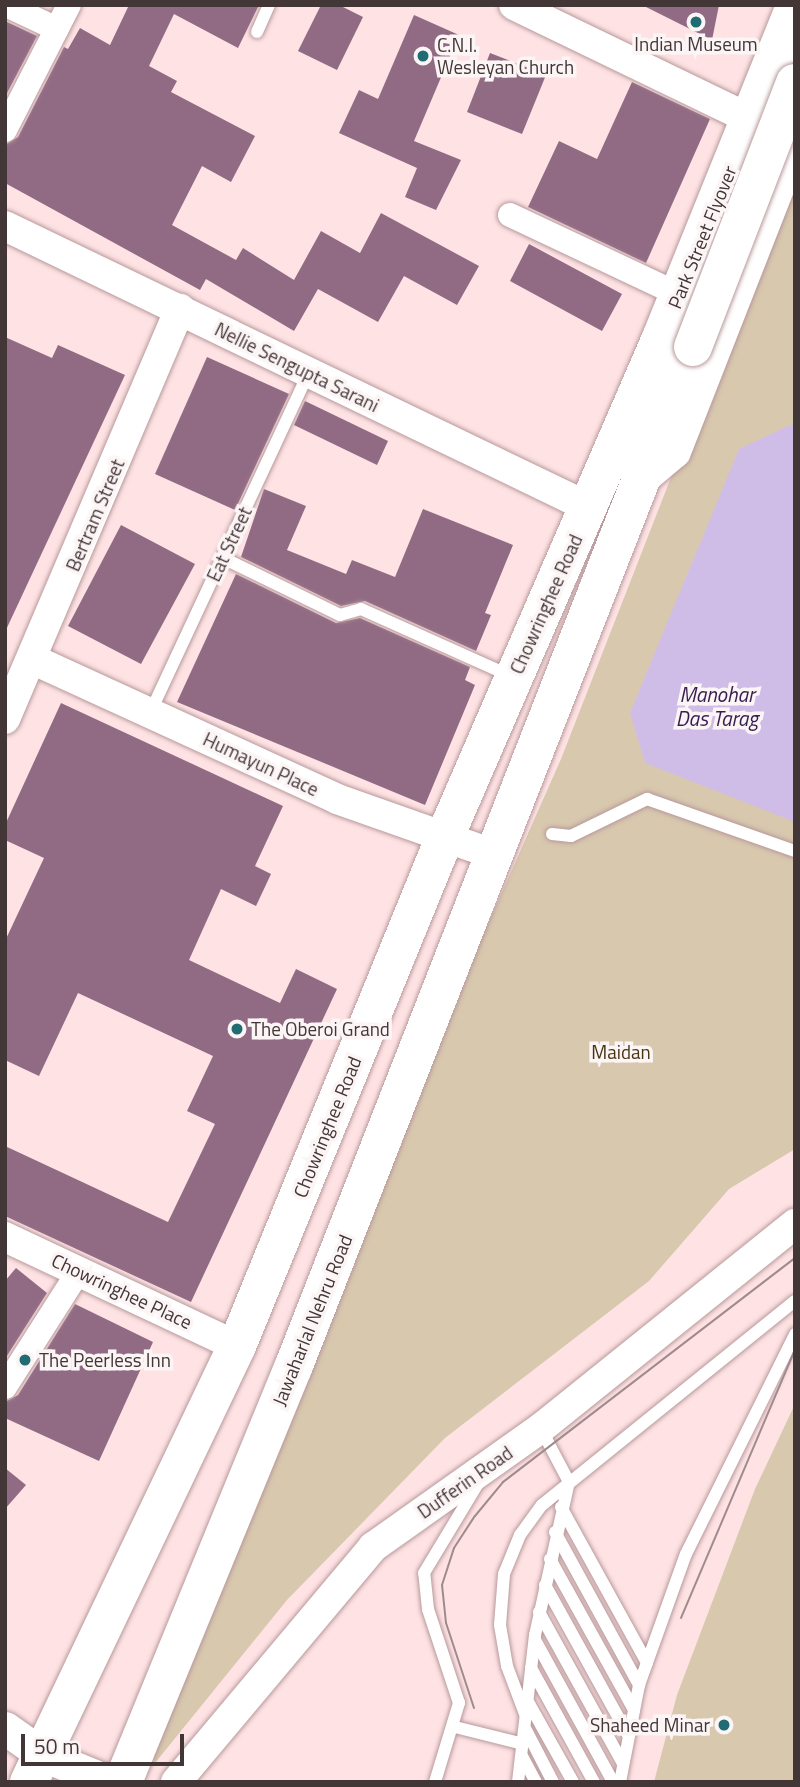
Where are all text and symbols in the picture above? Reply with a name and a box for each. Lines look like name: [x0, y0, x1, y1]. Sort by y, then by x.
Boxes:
marker: Indian Museum: [688, 14, 704, 30]
place label: Indian Museum: [634, 33, 758, 55]
place label: C.N.I. Wesleyan Church: [437, 34, 574, 78]
marker: C.N.I. Wesleyan Church: [415, 48, 431, 64]
street label: Park Street Flyover: [663, 162, 741, 312]
street label: Nellie Sengupta Sarani: [211, 317, 383, 417]
street label: Bertram Street: [61, 455, 129, 575]
street label: Eat Street: [202, 503, 256, 585]
street label: Chowringhee Road: [505, 531, 587, 677]
water label: Manohar Das Tarag: [676, 681, 758, 731]
street label: Humayun Place: [200, 727, 322, 801]
place label: The Oberoi Grand: [251, 1018, 390, 1040]
marker: The Oberoi Grand: [229, 1021, 245, 1037]
park label: Maidan: [591, 1041, 651, 1063]
street label: Chowringhee Road: [288, 1053, 366, 1201]
street label: Jawaharlal Nehru Road: [267, 1231, 357, 1409]
street label: Chowringhee Place: [48, 1249, 196, 1333]
place label: The Peerless Inn: [39, 1349, 171, 1371]
marker: The Peerless Inn: [17, 1352, 33, 1368]
street label: Dufferin Road: [413, 1441, 517, 1523]
place label: Shaheed Minar: [590, 1714, 710, 1736]
marker: Shaheed Minar: [716, 1717, 732, 1733]
scale bar: [24, 1720, 187, 1764]
text: 50 m: [34, 1730, 80, 1762]

